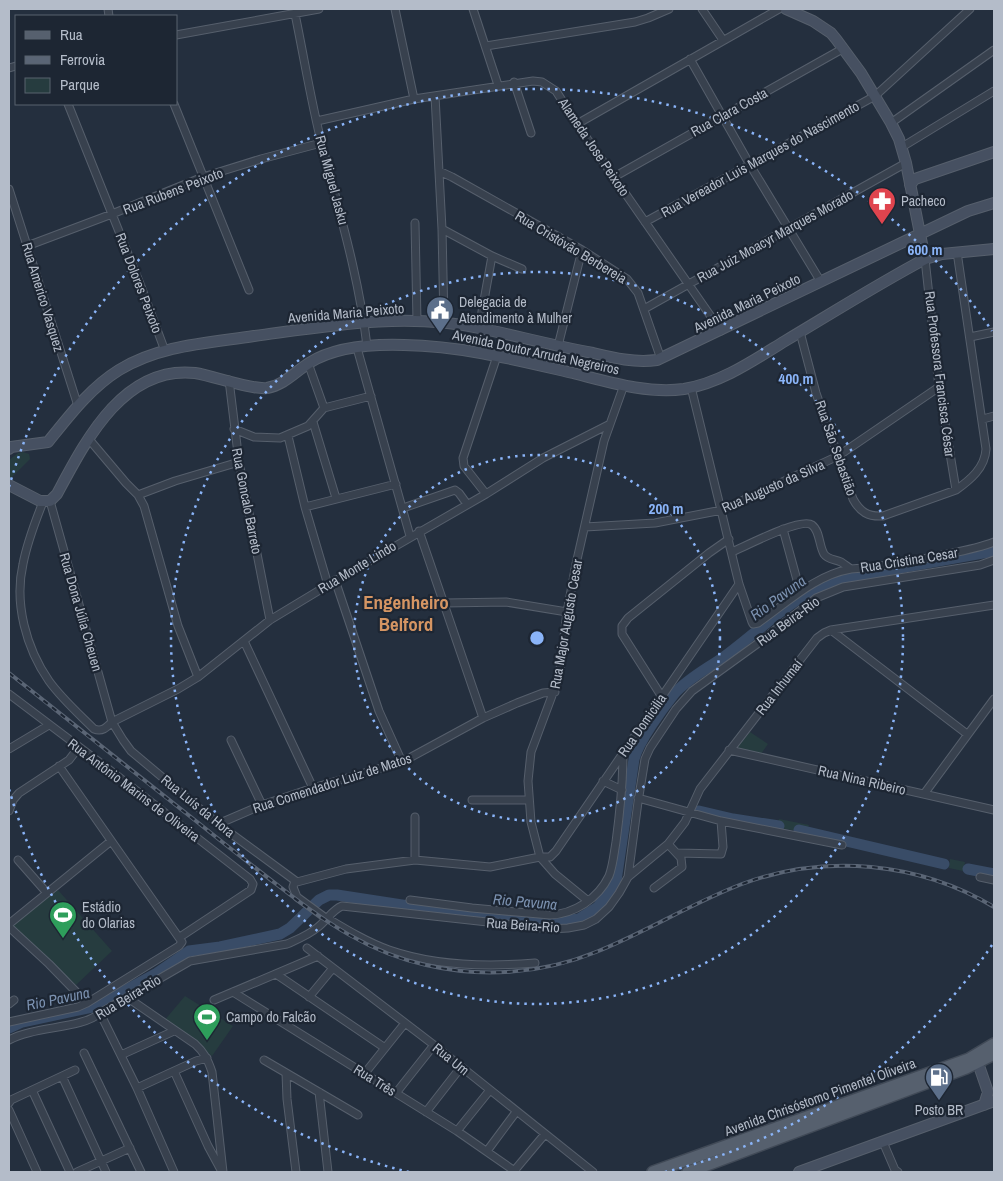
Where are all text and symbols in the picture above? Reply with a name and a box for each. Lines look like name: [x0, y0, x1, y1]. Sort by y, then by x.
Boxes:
legend: [15, 15, 178, 105]
text: Rua: [60, 24, 83, 45]
text: Ferrovia: [60, 49, 105, 70]
text: Parque: [60, 74, 100, 95]
street label: Rua Clara Costa: [688, 83, 771, 140]
street label: Alameda Jose Peixoto: [554, 94, 634, 200]
street label: Rua Vereador Luis Marques do Nascimento: [658, 97, 862, 221]
street label: Rua Miguel Jasku: [311, 133, 353, 227]
street label: Rua Rubens Peixoto: [120, 164, 226, 218]
street label: Rua Juiz Moacyr Marques Morado: [694, 185, 856, 287]
pharmacy icon: Pacheco: [867, 186, 897, 225]
place label: Pacheco: [901, 192, 946, 210]
street label: Rua Cristóvão Berbereia: [512, 207, 631, 288]
street label: Rua Dolores Peixoto: [112, 230, 166, 336]
text: 600 m: [908, 239, 942, 260]
street label: Rua Americo Vasquez: [18, 240, 68, 354]
street label: Avenida Maria Peixoto: [690, 269, 803, 337]
street label: Rua Professora Francisca César: [921, 290, 959, 458]
place label: Delegacia de Atendimento à Mulher: [458, 293, 572, 327]
public building icon: Delegacia de Atendimento à Mulher: [425, 295, 455, 334]
street label: Avenida Maria Peixoto: [286, 299, 405, 327]
street label: Avenida Doutor Arruda Negreiros: [450, 325, 621, 379]
text: 400 m: [779, 368, 813, 389]
street label: Rua São Sebastião: [811, 398, 861, 498]
street label: Rua Goncalo Barreto: [228, 446, 266, 556]
street label: Rua Augusto da Silva: [719, 455, 828, 517]
text: 200 m: [649, 498, 683, 519]
street label: Rua Monte Lindo: [315, 537, 399, 597]
street label: Rua Cristina Cesar: [859, 543, 959, 577]
street label: Rua Dona Júlia Cheuen: [55, 551, 107, 673]
street label: Rua Major Augusto Cesar: [546, 558, 586, 690]
water label: Rio Pavuna: [746, 570, 810, 625]
district label: Engenheiro Belford: [363, 589, 449, 637]
street label: Rua Beira-Rio: [753, 592, 823, 650]
centre of rings: [528, 629, 546, 647]
street label: Rua Inhumaí: [752, 655, 807, 718]
street label: Rua Domicilia: [614, 690, 671, 760]
street label: Rua Antônio Marins de Oliveira: [64, 734, 204, 846]
street label: Rua Comendador Luiz de Matos: [250, 749, 414, 817]
street label: Rua Nina Ribeiro: [816, 761, 908, 799]
street label: Rua Luís da Hora: [157, 771, 239, 842]
water label: Rio Pavuna: [492, 888, 558, 915]
place label: Estádio do Olarias: [82, 898, 135, 932]
sports icon: Estádio do Olarias: [48, 900, 78, 939]
street label: Rua Beira-Rio: [486, 913, 560, 937]
street label: Rua Beira-Rio: [92, 970, 164, 1024]
water label: Rio Pavuna: [24, 982, 92, 1015]
sports icon: Campo do Falcão: [192, 1002, 222, 1041]
place label: Campo do Falcão: [226, 1008, 316, 1026]
street label: Rua Um: [429, 1039, 473, 1079]
street label: Avenida Chrisóstomo Pimentel Oliveira: [721, 1054, 919, 1140]
street label: Rua Três: [350, 1060, 400, 1100]
fuel station icon: Posto BR: [924, 1062, 954, 1101]
place label: Posto BR: [915, 1101, 963, 1119]

